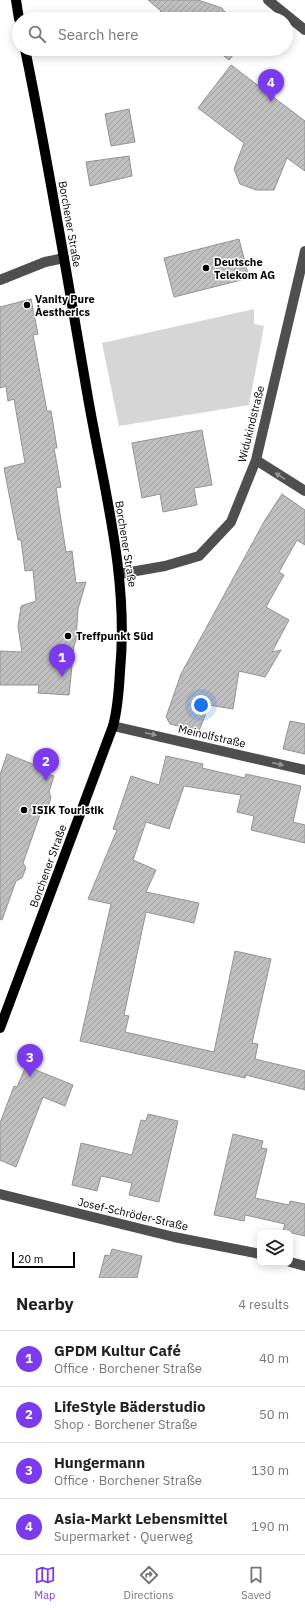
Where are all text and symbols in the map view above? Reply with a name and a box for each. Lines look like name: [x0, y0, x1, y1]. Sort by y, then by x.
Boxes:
search box: [12, 12, 293, 56]
icon: search: [26, 23, 48, 45]
text: Search here: [58, 25, 138, 44]
pin: 4: [258, 69, 284, 102]
street label: Borchener Straße: [56, 180, 84, 268]
place label: Deutsche Telekom AG: [214, 255, 275, 282]
marker: Deutsche Telekom AG: [201, 263, 211, 273]
place label: Vanity Pure Àestherics: [35, 292, 95, 319]
marker: Vanity Pure Àestherics: [22, 300, 32, 310]
street label: Widukindstraße: [235, 384, 267, 464]
one-way arrow: [275, 472, 286, 480]
street label: Borchener Straße: [112, 500, 140, 588]
place label: Treffpunkt Süd: [76, 629, 153, 643]
marker: Treffpunkt Süd: [63, 631, 73, 641]
pin: 1: [49, 644, 75, 677]
your location: [191, 695, 211, 715]
street label: Meinolfstraße: [177, 721, 247, 751]
one-way arrow: [145, 732, 157, 738]
pin: 2: [33, 748, 59, 781]
one-way arrow: [272, 761, 284, 767]
place label: ISIK Touristik: [32, 803, 104, 817]
marker: ISIK Touristik: [19, 805, 29, 815]
street label: Borchener Straße: [26, 823, 70, 909]
pin: 3: [17, 1044, 43, 1077]
street label: Josef-Schröder-Straße: [76, 1194, 190, 1234]
map controls: [257, 1230, 293, 1266]
button: layers: [257, 1230, 293, 1266]
scale bar: [12, 1250, 75, 1269]
text: 20 m: [18, 1252, 43, 1266]
text: Nearby: [16, 1293, 74, 1315]
text: 4 results: [238, 1296, 289, 1313]
text: GPDM Kultur Café: [54, 1341, 181, 1360]
text: 1: [25, 1350, 33, 1367]
text: 40 m: [259, 1350, 289, 1367]
text: Office · Borchener Straße: [54, 1360, 202, 1377]
text: LifeStyle Bäderstudio: [54, 1397, 206, 1416]
text: 2: [25, 1406, 33, 1423]
text: 50 m: [259, 1406, 289, 1423]
text: Shop · Borchener Straße: [54, 1416, 197, 1433]
text: Hungermann: [54, 1453, 145, 1472]
text: 3: [25, 1462, 33, 1479]
text: 130 m: [251, 1462, 289, 1479]
text: Office · Borchener Straße: [54, 1472, 202, 1489]
text: Asia-Markt Lebensmittel: [54, 1509, 228, 1528]
text: 4: [25, 1518, 33, 1535]
text: 190 m: [251, 1518, 289, 1535]
text: Supermarket · Querweg: [54, 1528, 193, 1545]
tab: Map: [34, 1564, 56, 1602]
tab: Directions: [124, 1564, 174, 1602]
tab: Saved: [241, 1564, 271, 1602]

